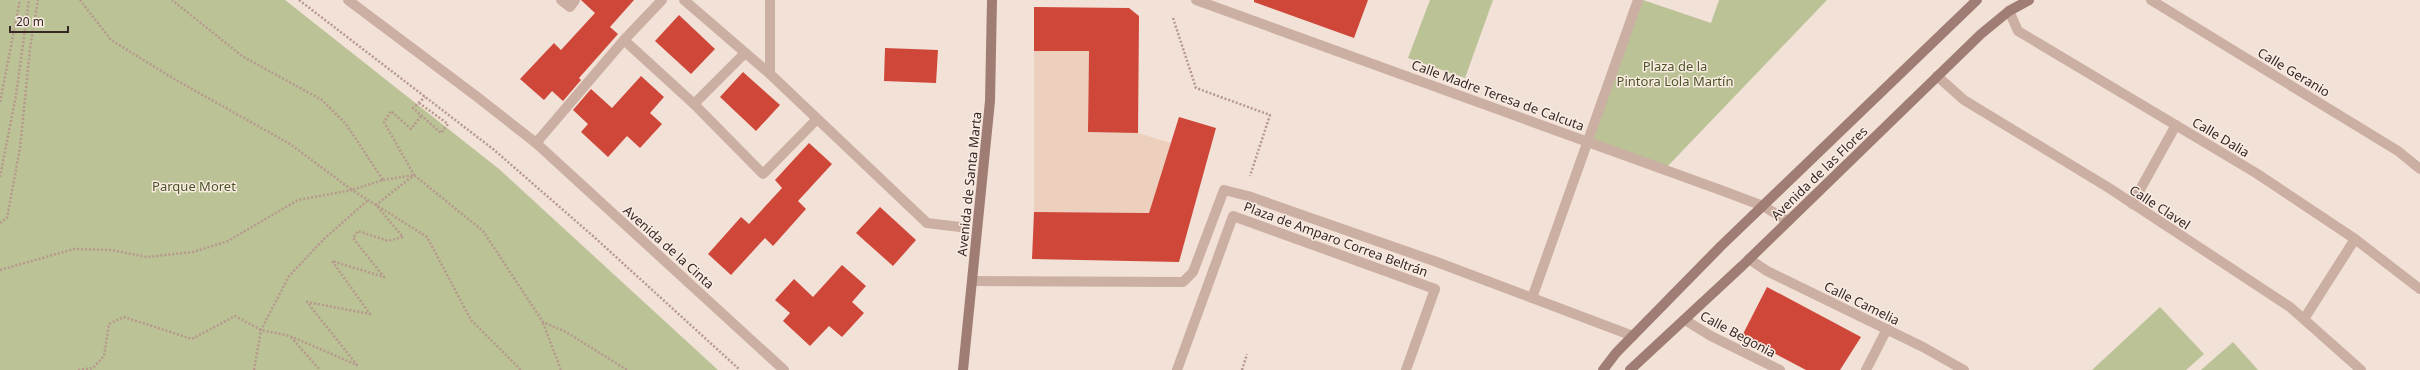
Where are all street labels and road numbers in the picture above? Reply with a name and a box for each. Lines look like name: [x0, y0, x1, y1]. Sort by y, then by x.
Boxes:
street label: Calle Geranio: [2254, 43, 2334, 101]
street label: Calle Madre Teresa de Calcuta: [1409, 55, 1587, 135]
street label: Avenida de Santa Marta: [952, 111, 986, 257]
street label: Calle Dalia: [2189, 113, 2253, 161]
street label: Avenida de las Flores: [1767, 122, 1871, 224]
street label: Calle Clavel: [2126, 181, 2194, 233]
street label: Plaza de Amparo Correa Beltrán: [1241, 197, 1431, 281]
street label: Avenida de la Cinta: [620, 201, 718, 293]
street label: Calle Camelia: [1821, 277, 1903, 329]
street label: Calle Begonia: [1697, 307, 1779, 361]

